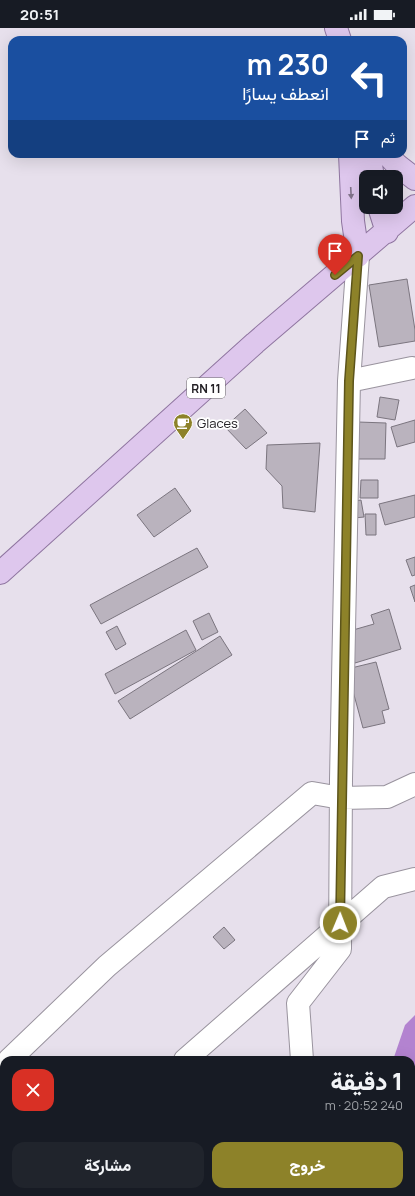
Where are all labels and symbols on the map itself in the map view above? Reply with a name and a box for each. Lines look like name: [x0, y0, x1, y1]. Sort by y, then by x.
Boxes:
one-way arrow: [348, 187, 355, 199]
pin: [318, 234, 352, 275]
road number: RN 11: [187, 378, 225, 398]
cafe icon: Glaces: [172, 412, 194, 440]
place label: Glaces: [197, 414, 238, 432]
position arrow: [319, 902, 361, 944]

